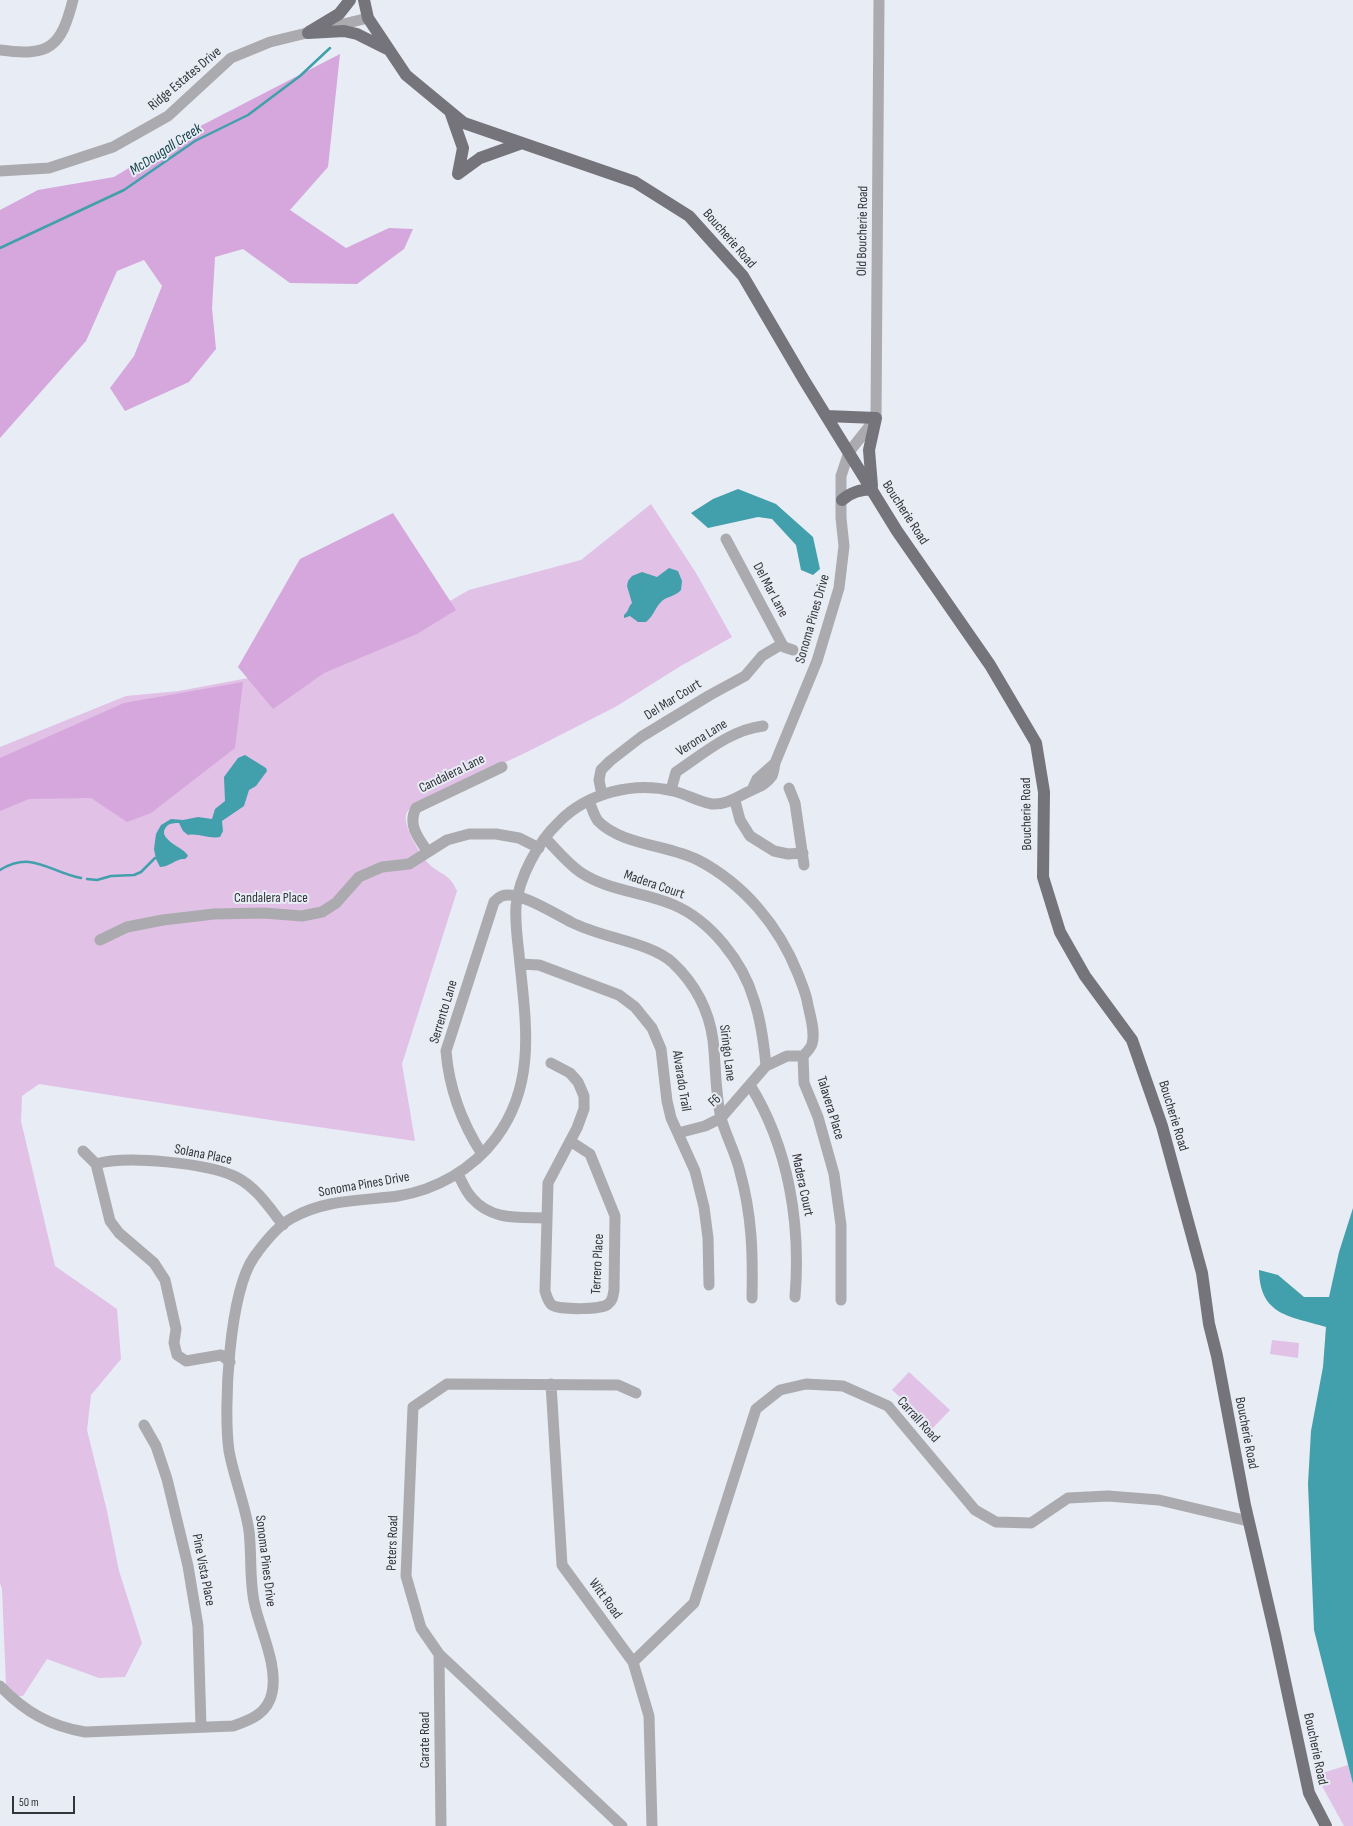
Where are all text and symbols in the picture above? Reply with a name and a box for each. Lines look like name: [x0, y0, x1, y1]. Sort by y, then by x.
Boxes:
street label: Ridge Estates Drive: [145, 44, 225, 114]
water label: McDougall Creek: [127, 120, 205, 180]
street label: Old Boucherie Road: [854, 186, 872, 276]
street label: Boucherie Road: [699, 206, 759, 272]
street label: Boucherie Road: [878, 478, 932, 548]
street label: Del Mar Lane: [749, 560, 791, 620]
street label: Sonoma Pines Drive: [792, 572, 834, 666]
street label: Del Mar Court: [641, 676, 705, 724]
street label: Verona Lane: [673, 716, 731, 760]
street label: Candalera Lane: [416, 751, 488, 797]
street label: Boucherie Road: [1018, 777, 1036, 851]
street label: Madera Court: [621, 867, 687, 903]
street label: Candalera Place: [234, 890, 308, 906]
street label: Serrento Lane: [426, 978, 462, 1046]
street label: Siringo Lane: [715, 1024, 739, 1082]
street label: Alvarado Trail: [668, 1049, 694, 1113]
street label: Talavera Place: [812, 1074, 848, 1142]
street label: Boucherie Road: [1154, 1079, 1192, 1153]
street label: F6: [705, 1091, 725, 1111]
street label: Solana Place: [173, 1141, 233, 1169]
street label: Madera Court: [787, 1152, 817, 1218]
street label: Sonoma Pines Drive: [317, 1169, 411, 1201]
street label: Terrero Place: [588, 1233, 608, 1295]
street label: Carrall Road: [893, 1394, 943, 1446]
street label: Boucherie Road: [1231, 1396, 1261, 1470]
street label: Sonoma Pines Drive: [251, 1514, 279, 1608]
street label: Peters Road: [384, 1515, 402, 1571]
street label: Pine Vista Place: [188, 1532, 218, 1608]
street label: Witt Road: [585, 1576, 625, 1622]
street label: Carate Road: [417, 1712, 433, 1768]
street label: Boucherie Road: [1299, 1712, 1331, 1786]
scale bar: [14, 1788, 77, 1814]
text: 50 m: [19, 1795, 39, 1810]

